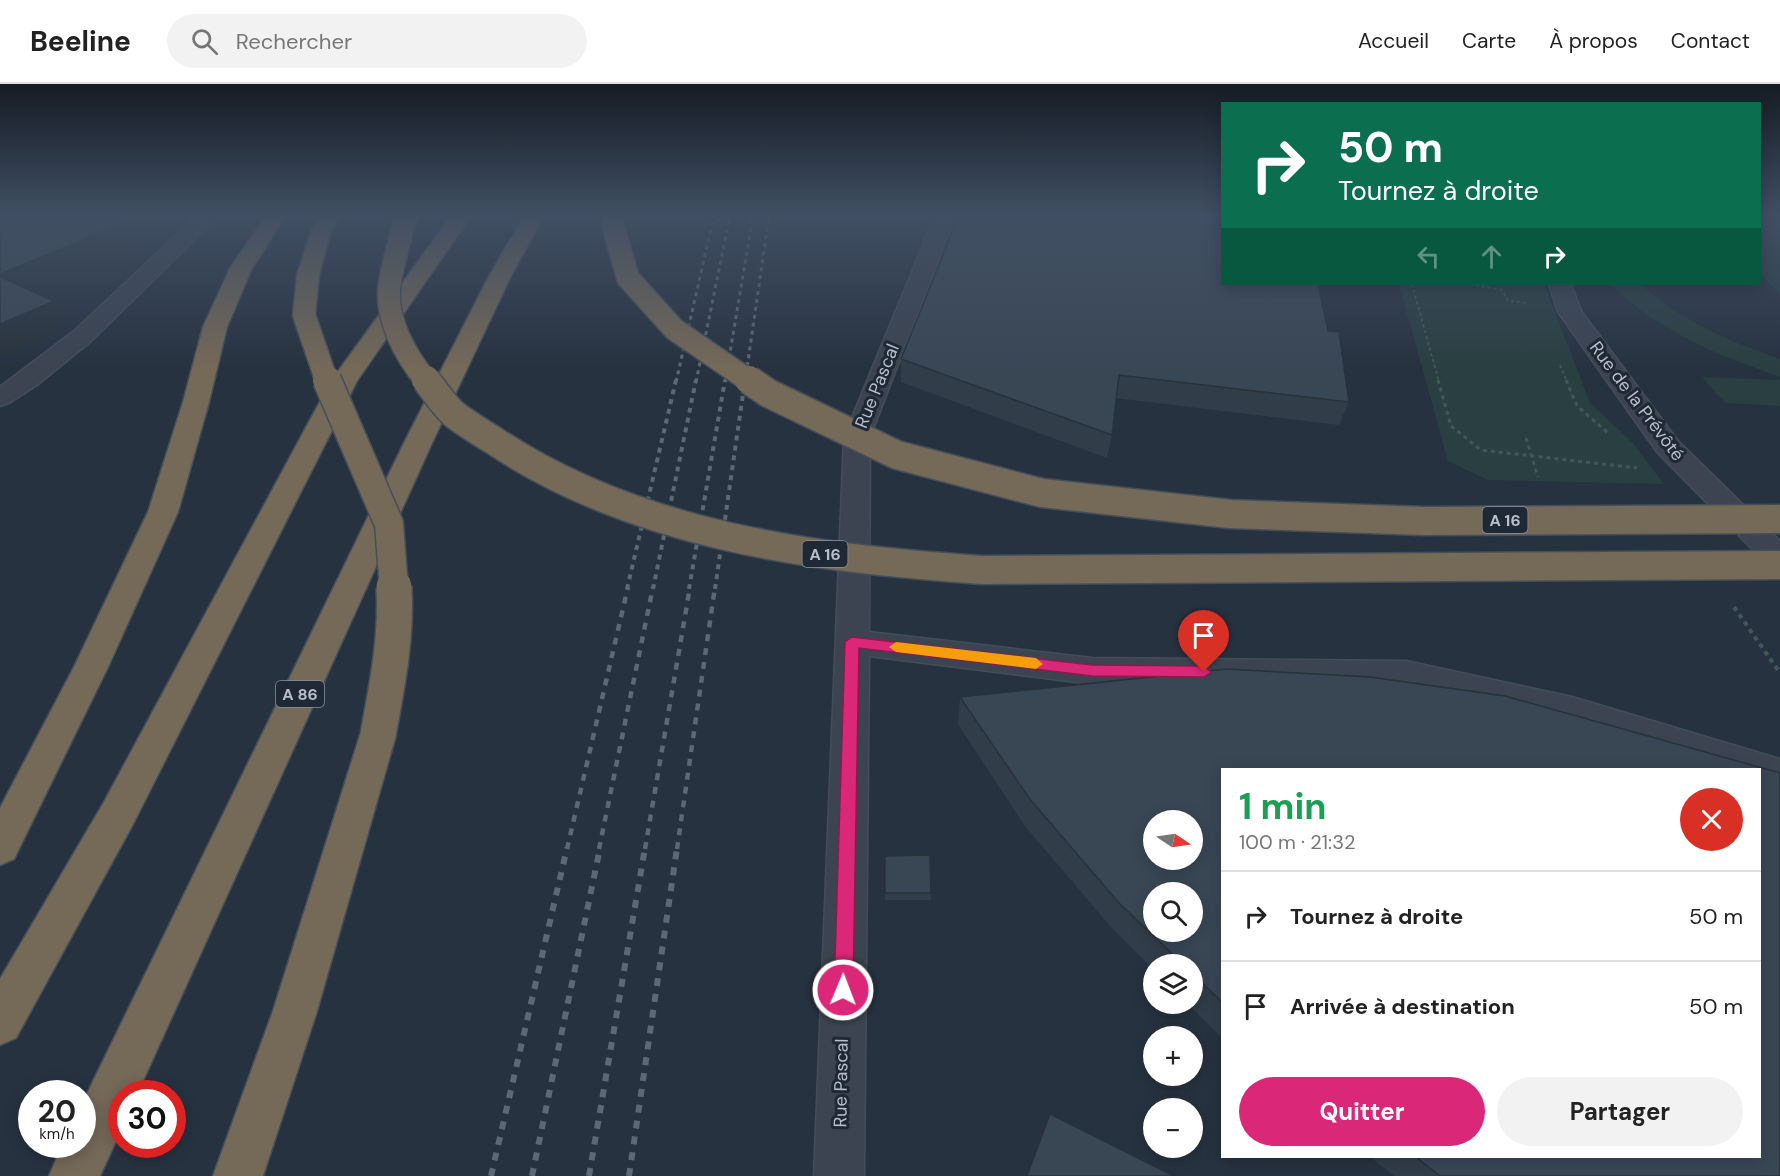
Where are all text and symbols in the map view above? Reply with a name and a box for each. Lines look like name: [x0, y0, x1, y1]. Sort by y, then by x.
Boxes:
search box: [167, 14, 587, 68]
text: Beeline: [30, 23, 131, 60]
icon: search: [188, 25, 221, 58]
text: Rechercher: [236, 27, 352, 56]
text: Accueil: [1358, 27, 1429, 55]
text: Carte: [1462, 27, 1516, 55]
text: À propos: [1549, 27, 1638, 55]
text: Contact: [1671, 27, 1750, 55]
text: 50 m: [1338, 120, 1443, 175]
icon: right: [1239, 126, 1317, 204]
text: Tournez à droite: [1338, 173, 1539, 208]
icon: left: [1412, 240, 1445, 273]
icon: ahead: [1475, 240, 1508, 273]
icon: right: [1538, 240, 1571, 273]
street label: Rue de la Prévôté: [1584, 336, 1690, 466]
street label: Rue Pascal: [849, 340, 905, 432]
road number: A 16: [1482, 507, 1528, 533]
road number: A 16: [802, 541, 848, 567]
pin: [1178, 610, 1229, 672]
icon: arrive: [1187, 619, 1220, 652]
road number: A 86: [276, 681, 324, 707]
text: 1 min: [1239, 783, 1327, 830]
button: close: [1680, 788, 1743, 851]
north arrow: [1143, 810, 1203, 870]
map controls: [1143, 810, 1203, 1158]
text: 100 m · 21:32: [1239, 829, 1355, 855]
button: search: [1143, 882, 1203, 942]
icon: right: [1239, 900, 1272, 933]
text: Tournez à droite: [1290, 902, 1463, 931]
text: 50 m: [1689, 902, 1743, 931]
button: layers: [1143, 954, 1203, 1014]
position arrow: [811, 958, 875, 1022]
icon: arrive: [1239, 990, 1272, 1023]
text: Arrivée à destination: [1290, 992, 1515, 1021]
text: 50 m: [1689, 992, 1743, 1021]
button: +: [1143, 1026, 1203, 1086]
street label: Rue Pascal: [828, 1038, 854, 1128]
button: Quitter: [1239, 1077, 1485, 1146]
button: Partager: [1497, 1077, 1743, 1146]
speed limit sign: 30: [108, 1080, 186, 1158]
text: 20: [38, 1092, 76, 1131]
button: −: [1143, 1098, 1203, 1158]
text: km/h: [39, 1124, 75, 1144]

